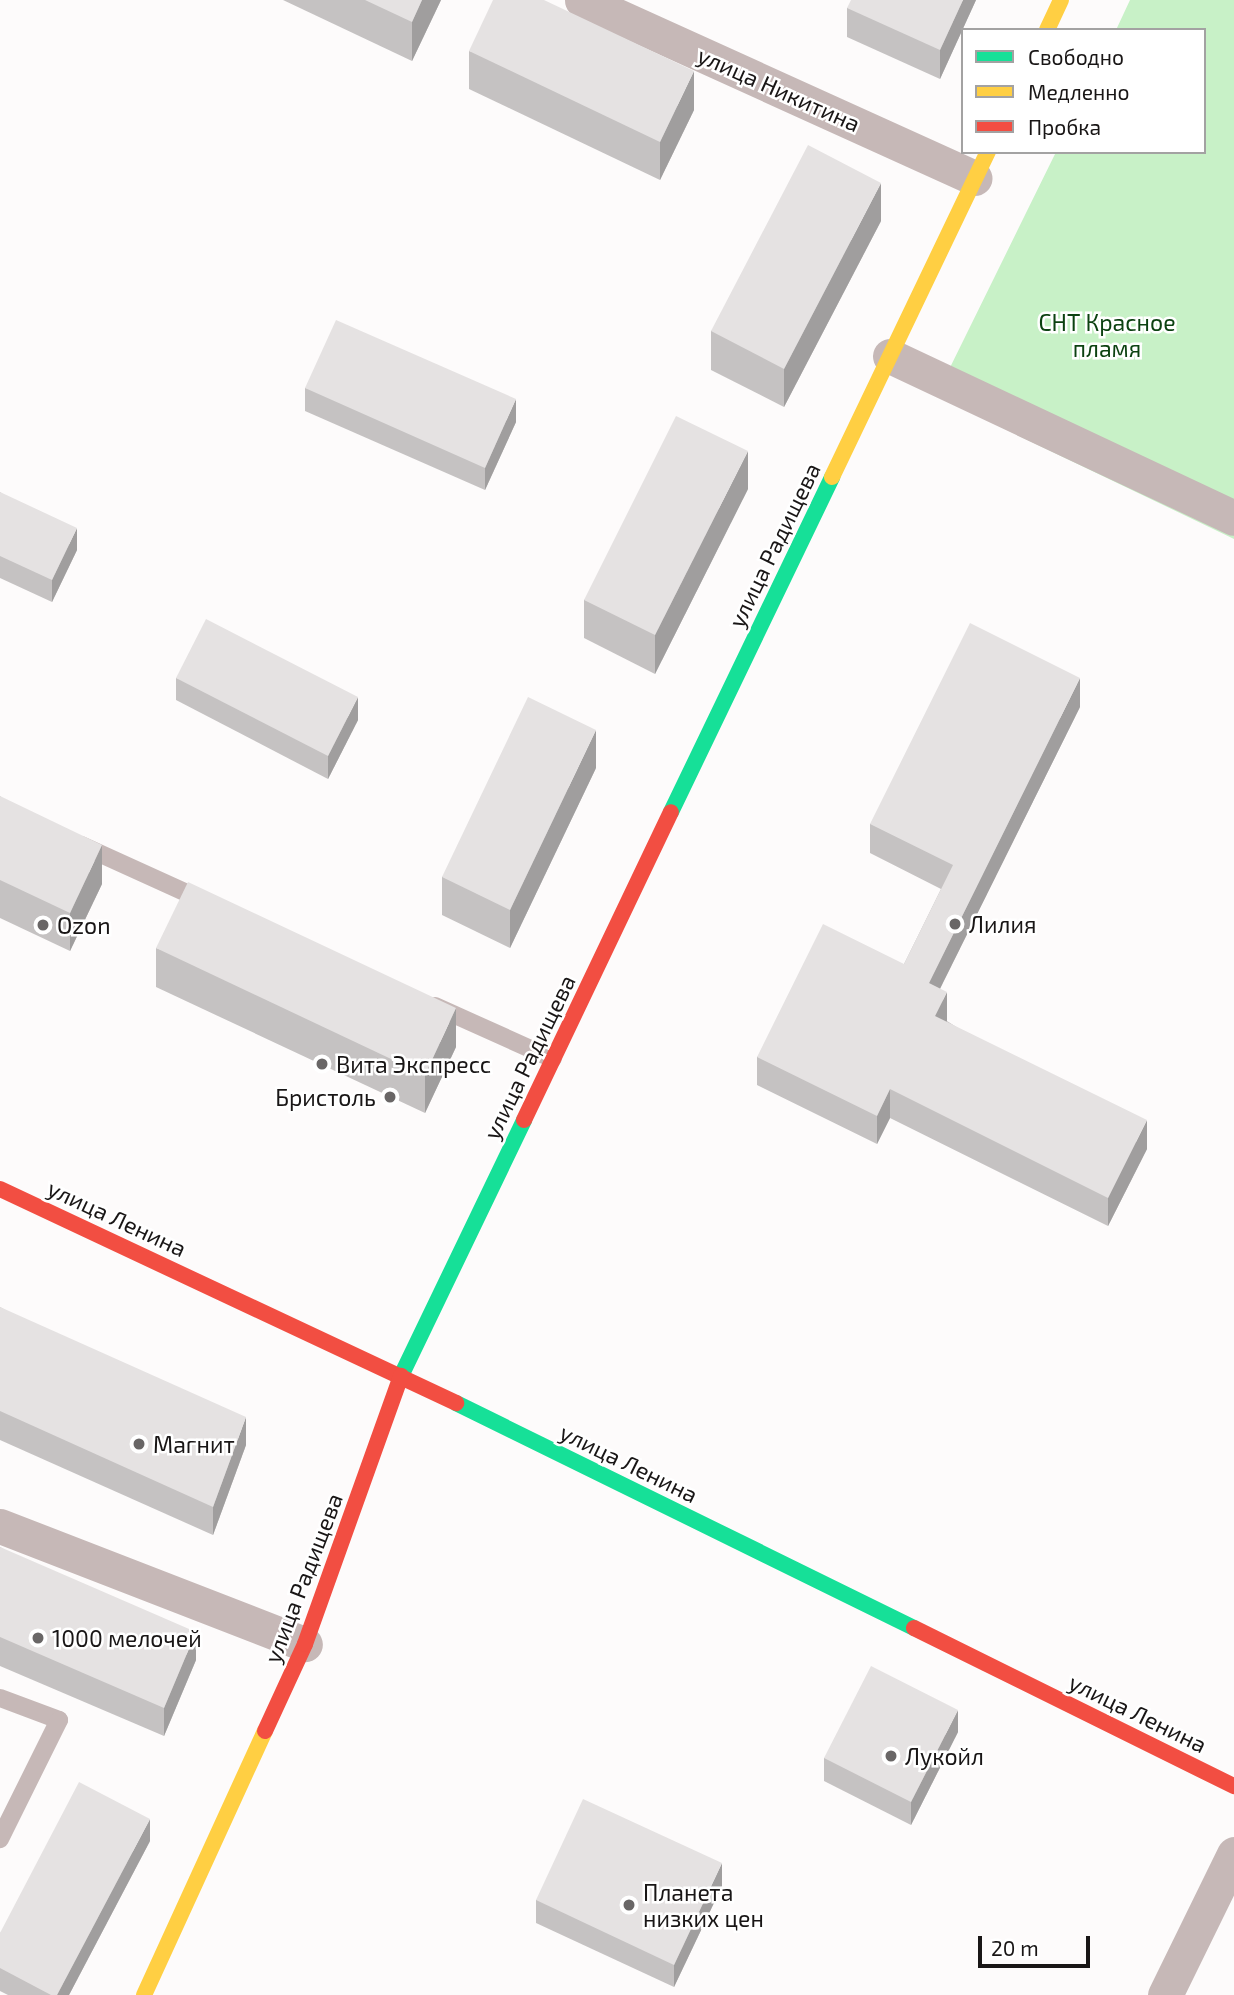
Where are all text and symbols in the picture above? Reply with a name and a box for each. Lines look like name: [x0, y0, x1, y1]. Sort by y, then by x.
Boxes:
legend: [961, 28, 1206, 154]
street label: улица Никитина: [693, 41, 865, 137]
text: Свободно: [1028, 44, 1124, 69]
text: Медленно: [1028, 79, 1130, 104]
text: Пробка: [1028, 114, 1101, 139]
park label: СНТ Красное пламя: [1038, 308, 1176, 362]
street label: улица Радищева: [722, 458, 826, 632]
place label: Лилия: [969, 910, 1036, 938]
place label: Ozon: [57, 911, 110, 939]
marker: Лилия: [947, 916, 963, 932]
marker: Ozon: [35, 917, 51, 933]
street label: улица Радищева: [477, 970, 581, 1144]
place label: Вита Экспресс: [336, 1050, 491, 1078]
marker: Вита Экспресс: [314, 1056, 330, 1072]
place label: Бристоль: [275, 1083, 376, 1111]
marker: Бристоль: [382, 1089, 398, 1105]
street label: улица Ленина: [43, 1174, 191, 1262]
street label: улица Ленина: [556, 1418, 702, 1508]
place label: Магнит: [153, 1430, 235, 1458]
marker: Магнит: [131, 1436, 147, 1452]
street label: улица Радищева: [258, 1489, 348, 1667]
place label: 1000 мелочей: [52, 1624, 202, 1652]
marker: 1000 мелочей: [30, 1630, 46, 1646]
street label: улица Ленина: [1065, 1668, 1211, 1758]
place label: Лукойл: [905, 1742, 984, 1770]
marker: Лукойл: [883, 1748, 899, 1764]
place label: Планета низких цен: [643, 1878, 764, 1932]
marker: Планета низких цен: [621, 1897, 637, 1913]
scale bar: [982, 1922, 1094, 1966]
text: 20 m: [991, 1935, 1039, 1960]

